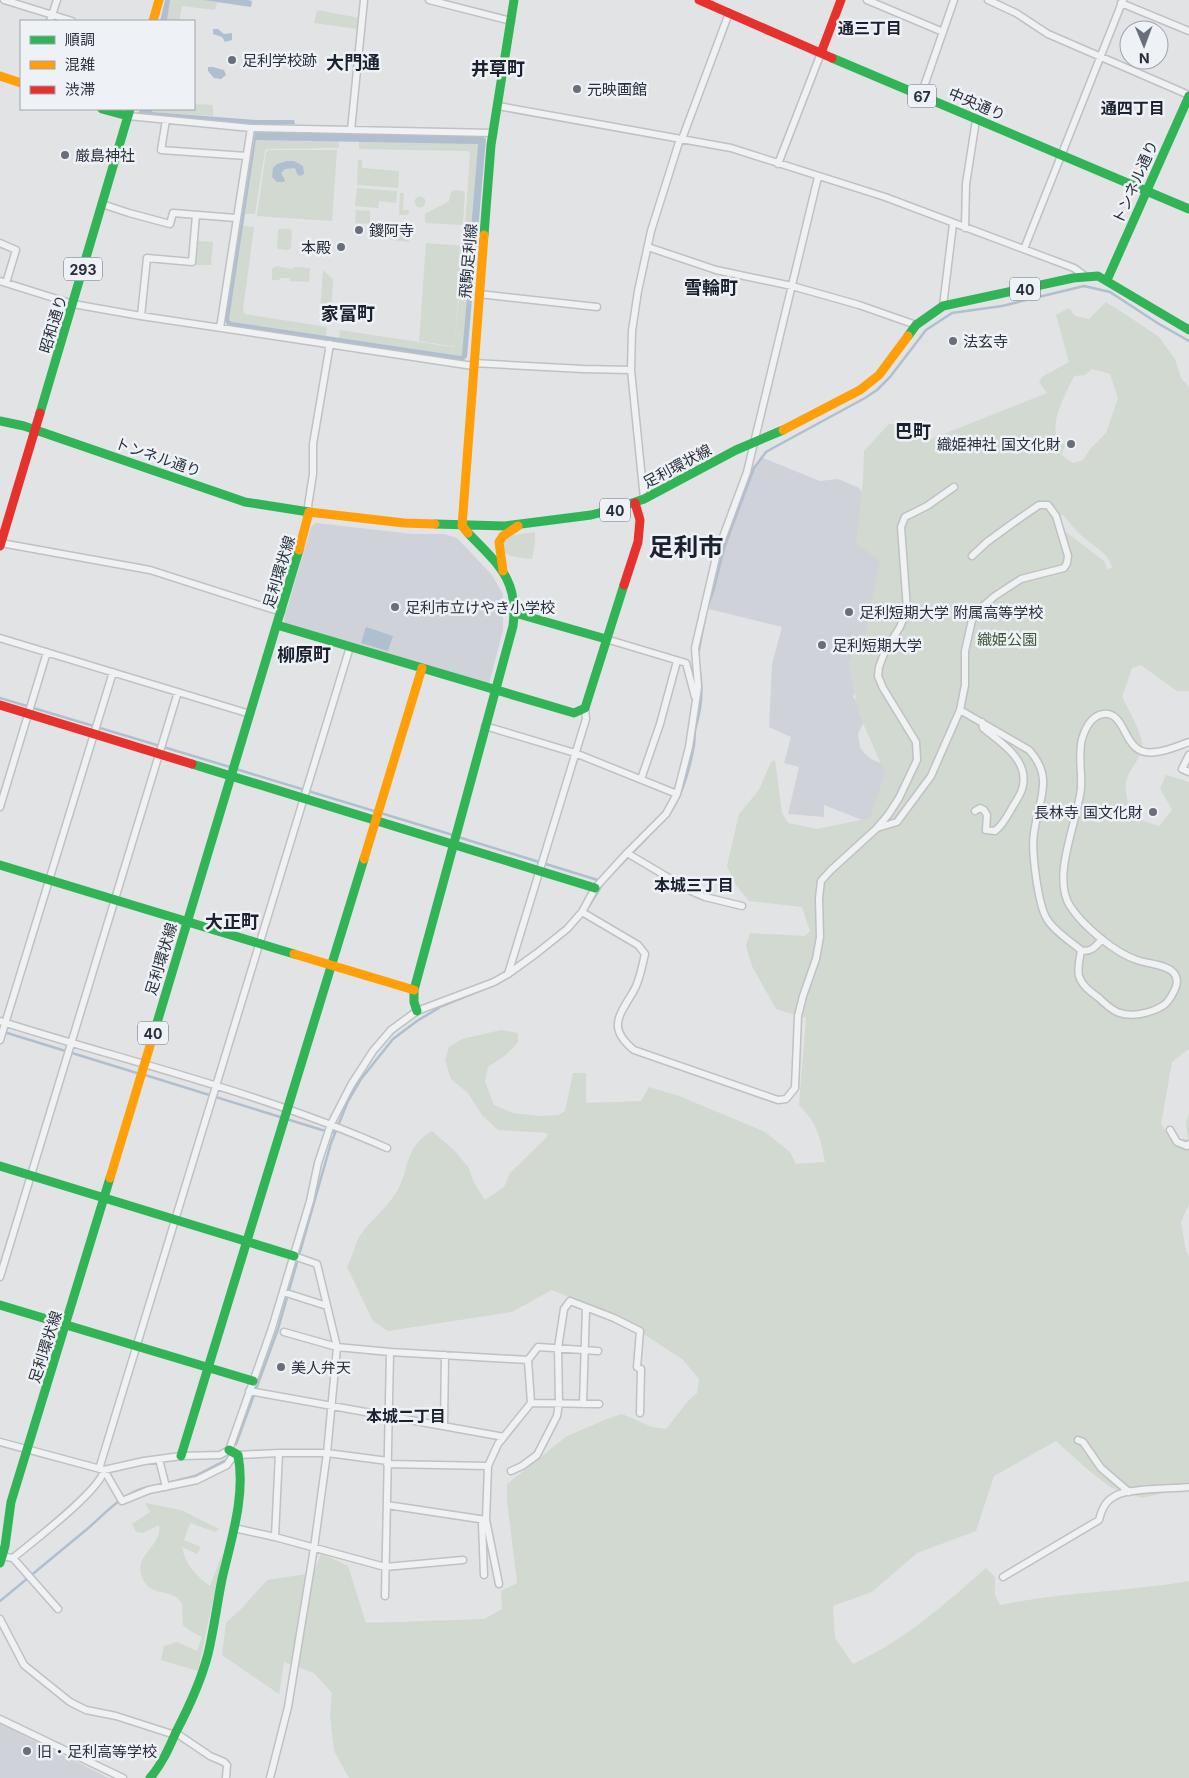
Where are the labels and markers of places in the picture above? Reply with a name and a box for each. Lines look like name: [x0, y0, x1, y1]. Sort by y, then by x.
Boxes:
place label: 足利学校跡: [242, 51, 317, 70]
marker: 足利学校跡: [226, 54, 238, 66]
place label: 元映画館: [587, 80, 647, 99]
marker: 元映画館: [571, 83, 583, 95]
place label: 厳島神社: [75, 146, 135, 165]
marker: 厳島神社: [59, 149, 71, 161]
place label: 鑁阿寺: [369, 221, 414, 240]
marker: 鑁阿寺: [353, 224, 365, 236]
place label: 本殿: [301, 238, 331, 257]
marker: 本殿: [335, 241, 347, 253]
place label: 法玄寺: [963, 332, 1008, 351]
marker: 法玄寺: [947, 335, 959, 347]
place label: 織姫神社 国文化財: [937, 435, 1061, 454]
marker: 織姫神社 国文化財: [1065, 438, 1077, 450]
place label: 足利市立けやき小学校: [405, 598, 555, 617]
marker: 足利市立けやき小学校: [389, 601, 401, 613]
place label: 足利短期大学 附属高等学校: [859, 603, 1043, 622]
marker: 足利短期大学 附属高等学校: [843, 606, 855, 618]
place label: 足利短期大学: [832, 636, 922, 655]
marker: 足利短期大学: [816, 639, 828, 651]
place label: 長林寺 国文化財: [1034, 803, 1143, 822]
marker: 長林寺 国文化財: [1147, 806, 1159, 818]
place label: 美人弁天: [291, 1358, 351, 1377]
marker: 美人弁天: [275, 1361, 287, 1373]
place label: 旧・足利高等学校: [37, 1742, 157, 1761]
marker: 旧・足利高等学校: [21, 1745, 33, 1757]

